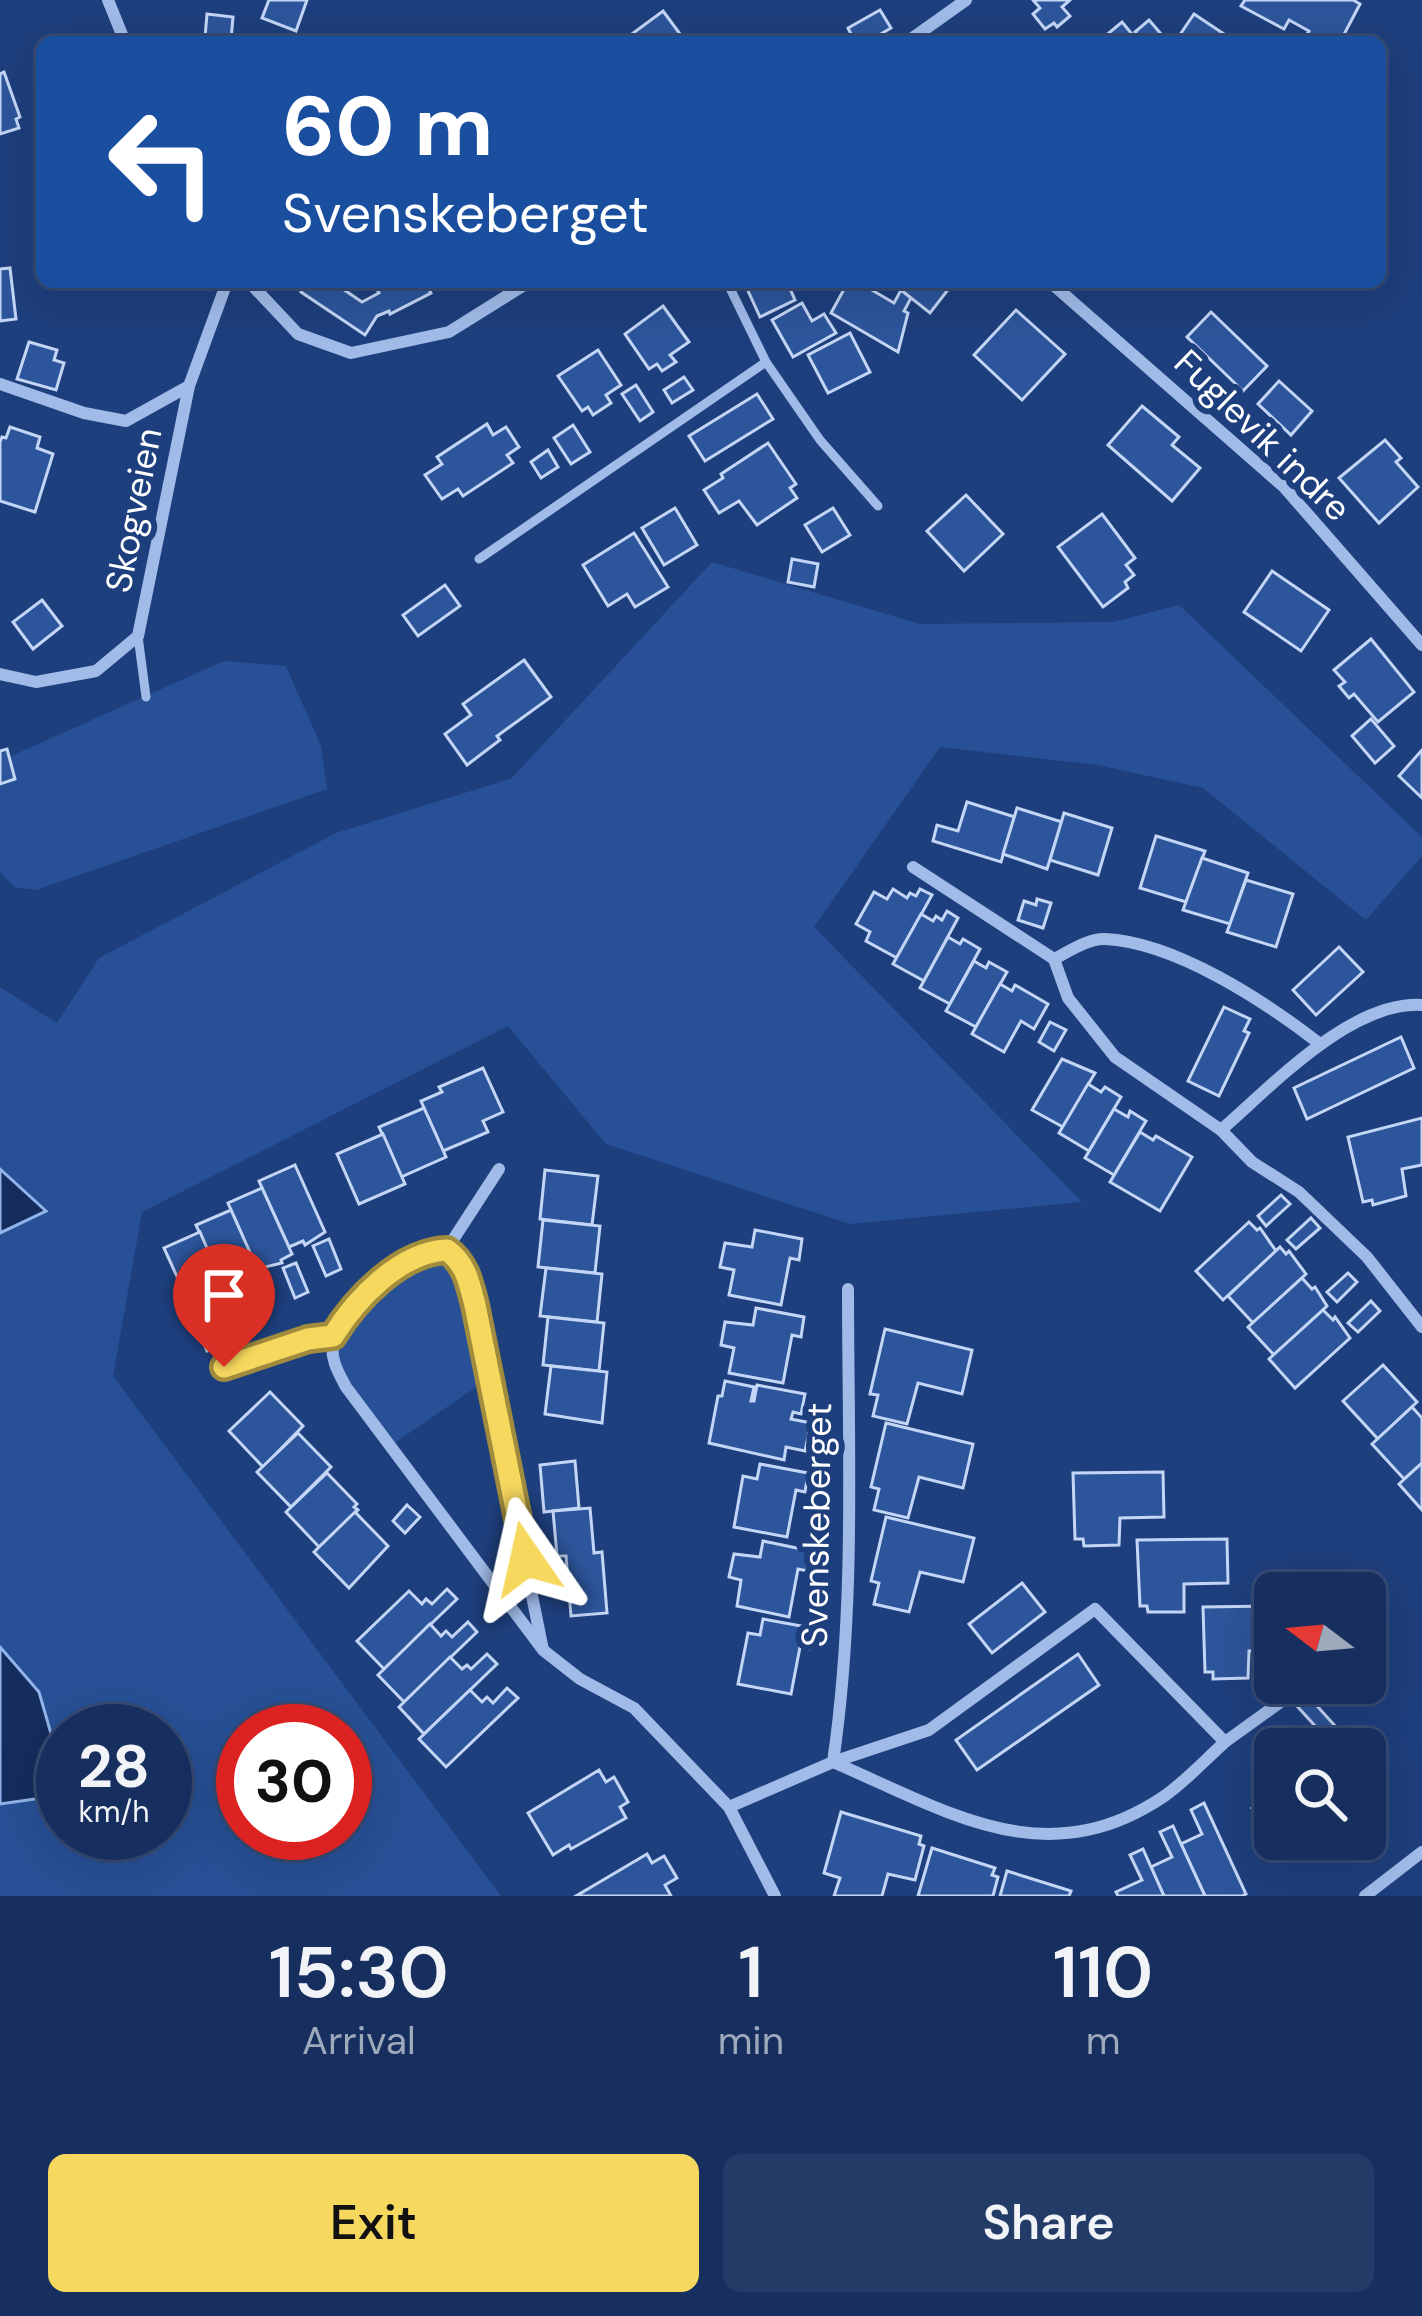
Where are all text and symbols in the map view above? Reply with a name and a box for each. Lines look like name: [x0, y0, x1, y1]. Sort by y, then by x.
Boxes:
text: 60 m: [282, 72, 493, 181]
icon: left: [84, 84, 240, 240]
text: Svenskeberget: [282, 178, 649, 249]
street label: Fuglevik indre: [1164, 339, 1361, 531]
street label: Skogveien: [95, 424, 172, 596]
pin: [173, 1244, 275, 1367]
icon: arrive: [191, 1262, 257, 1328]
street label: Svenskeberget: [791, 1402, 842, 1648]
position arrow: [463, 1496, 589, 1622]
north arrow: [1254, 1572, 1386, 1704]
map controls: [1254, 1572, 1386, 1860]
speed limit sign: 30: [216, 1704, 372, 1860]
text: 28: [78, 1727, 150, 1806]
button: search: [1254, 1728, 1386, 1860]
text: km/h: [79, 1792, 149, 1831]
text: 15:30: [269, 1926, 449, 2019]
text: 1: [738, 1926, 763, 2019]
text: 110: [1053, 1926, 1153, 2019]
text: Arrival: [302, 2015, 416, 2066]
text: min: [718, 2015, 784, 2066]
text: m: [1086, 2015, 1120, 2066]
button: Exit: [48, 2154, 699, 2292]
button: Share: [723, 2154, 1374, 2292]

